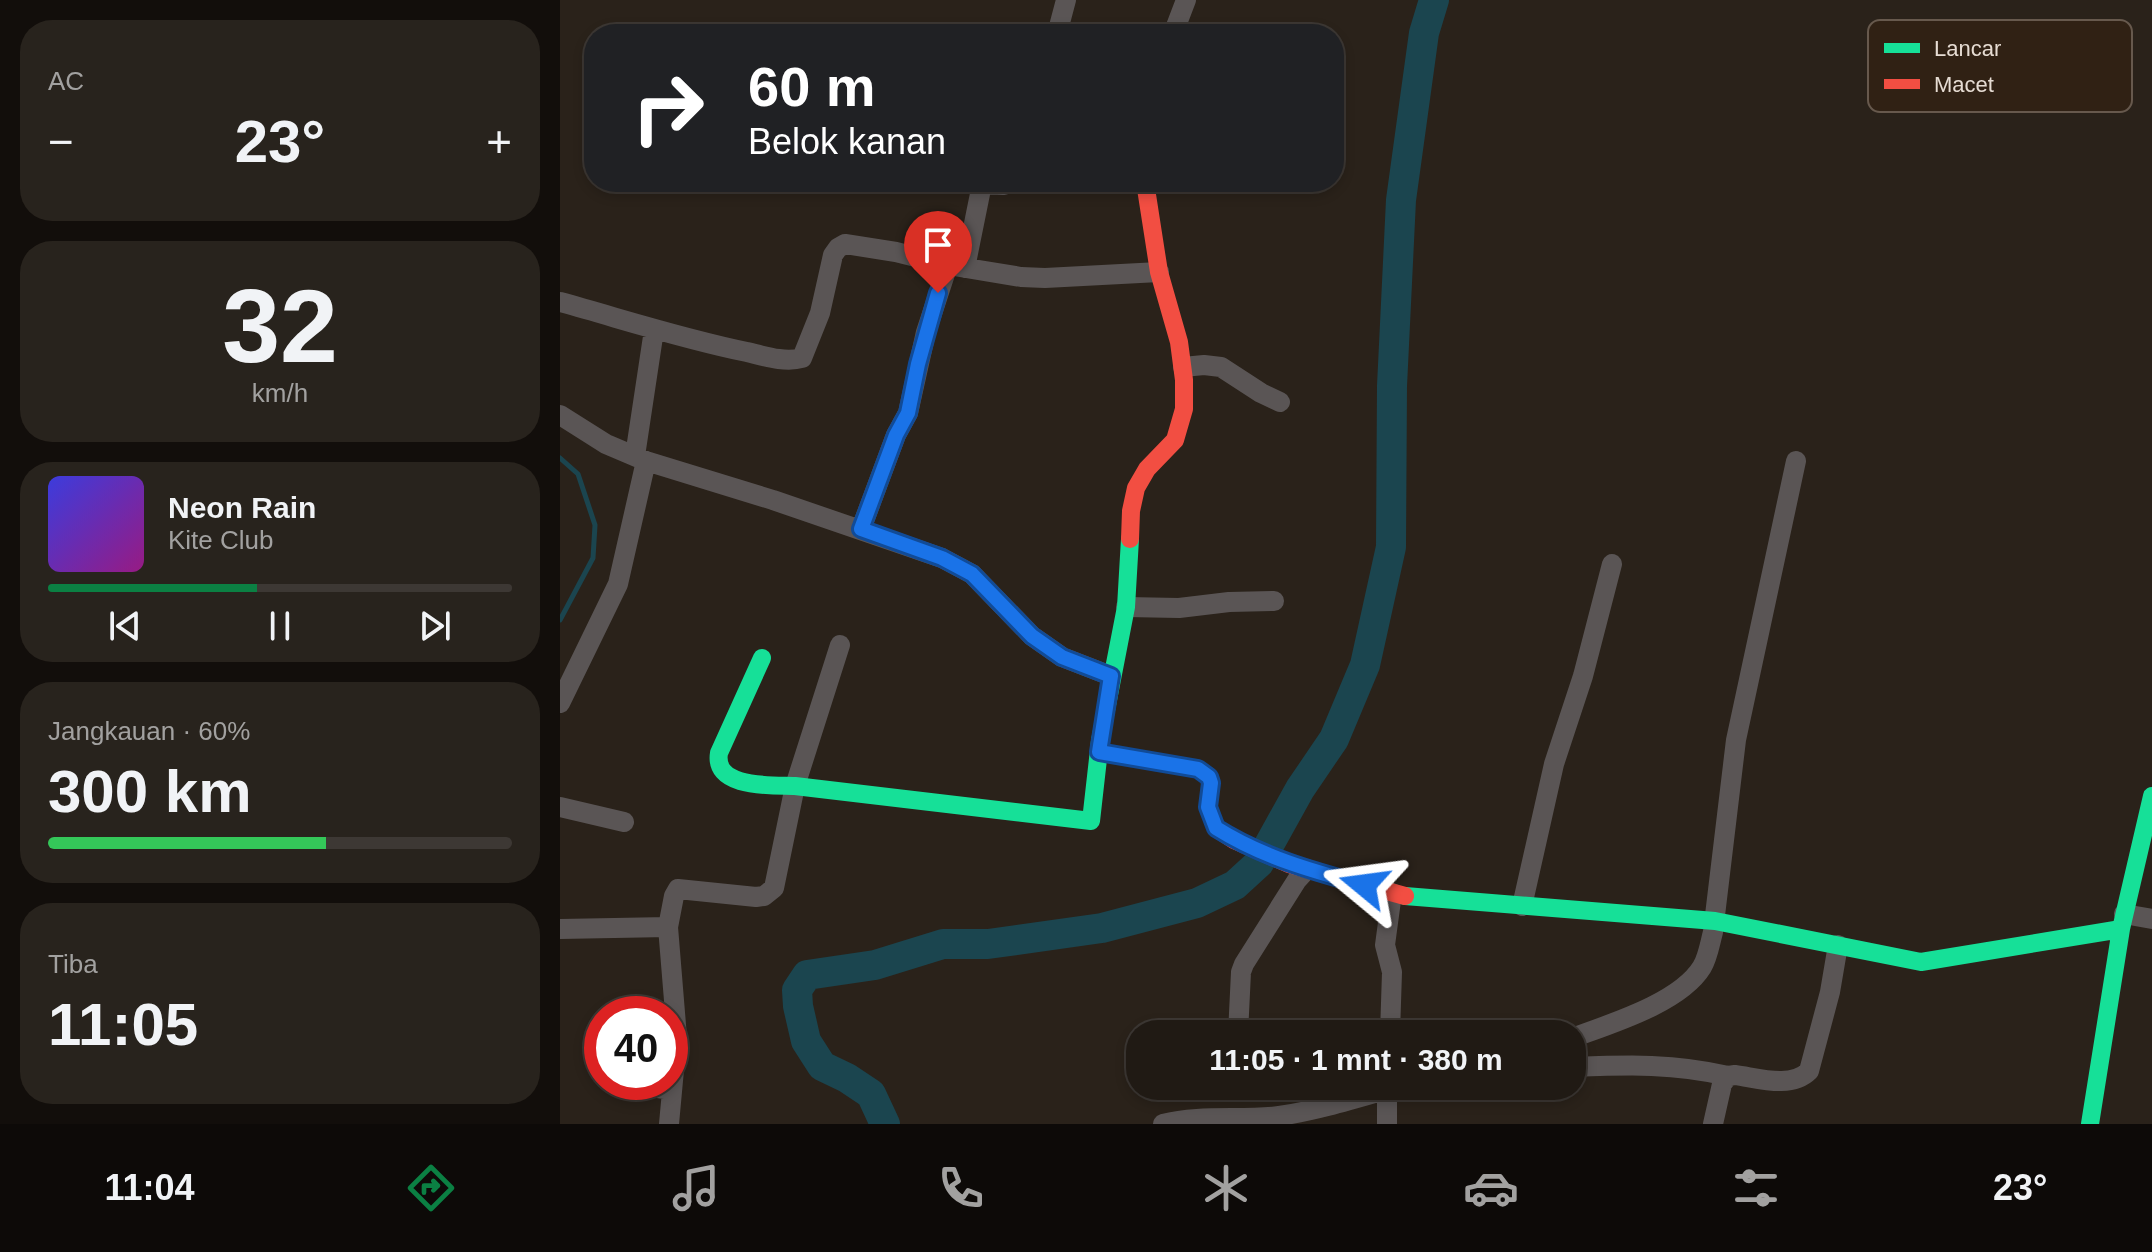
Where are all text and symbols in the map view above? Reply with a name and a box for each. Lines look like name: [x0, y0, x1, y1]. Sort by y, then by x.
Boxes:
legend: [1868, 20, 2132, 112]
text: Lancar: [1934, 36, 2001, 61]
text: 60 m: [748, 55, 876, 118]
icon: right: [616, 56, 720, 160]
text: AC: [48, 66, 84, 96]
text: Macet: [1934, 72, 1994, 97]
text: 23°: [235, 108, 325, 175]
text: −: [48, 117, 74, 166]
text: +: [486, 117, 512, 166]
text: Belok kanan: [748, 121, 946, 162]
pin: [904, 211, 972, 293]
icon: arrive: [916, 223, 960, 267]
text: 32: [222, 268, 338, 384]
text: km/h: [252, 378, 308, 408]
text: Neon Rain: [168, 491, 316, 524]
text: Kite Club: [168, 525, 274, 555]
icon: previous: [103, 604, 147, 648]
icon: pause: [258, 604, 302, 648]
icon: next: [413, 604, 457, 648]
text: Jangkauan · 60%: [48, 716, 250, 746]
text: 300 km: [48, 758, 252, 825]
position arrow: [1322, 843, 1406, 927]
text: Tiba: [48, 949, 98, 979]
text: 11:05: [48, 991, 198, 1058]
speed limit sign: 40: [584, 996, 688, 1100]
text: 11:05 · 1 mnt · 380 m: [1209, 1043, 1503, 1076]
icon: directions: [403, 1160, 459, 1216]
icon: music: [668, 1160, 724, 1216]
icon: phone: [933, 1160, 989, 1216]
icon: climate: [1198, 1160, 1254, 1216]
icon: car: [1463, 1160, 1519, 1216]
icon: filters: [1728, 1160, 1784, 1216]
text: 11:04: [104, 1167, 195, 1208]
text: 23°: [1993, 1167, 2047, 1208]

